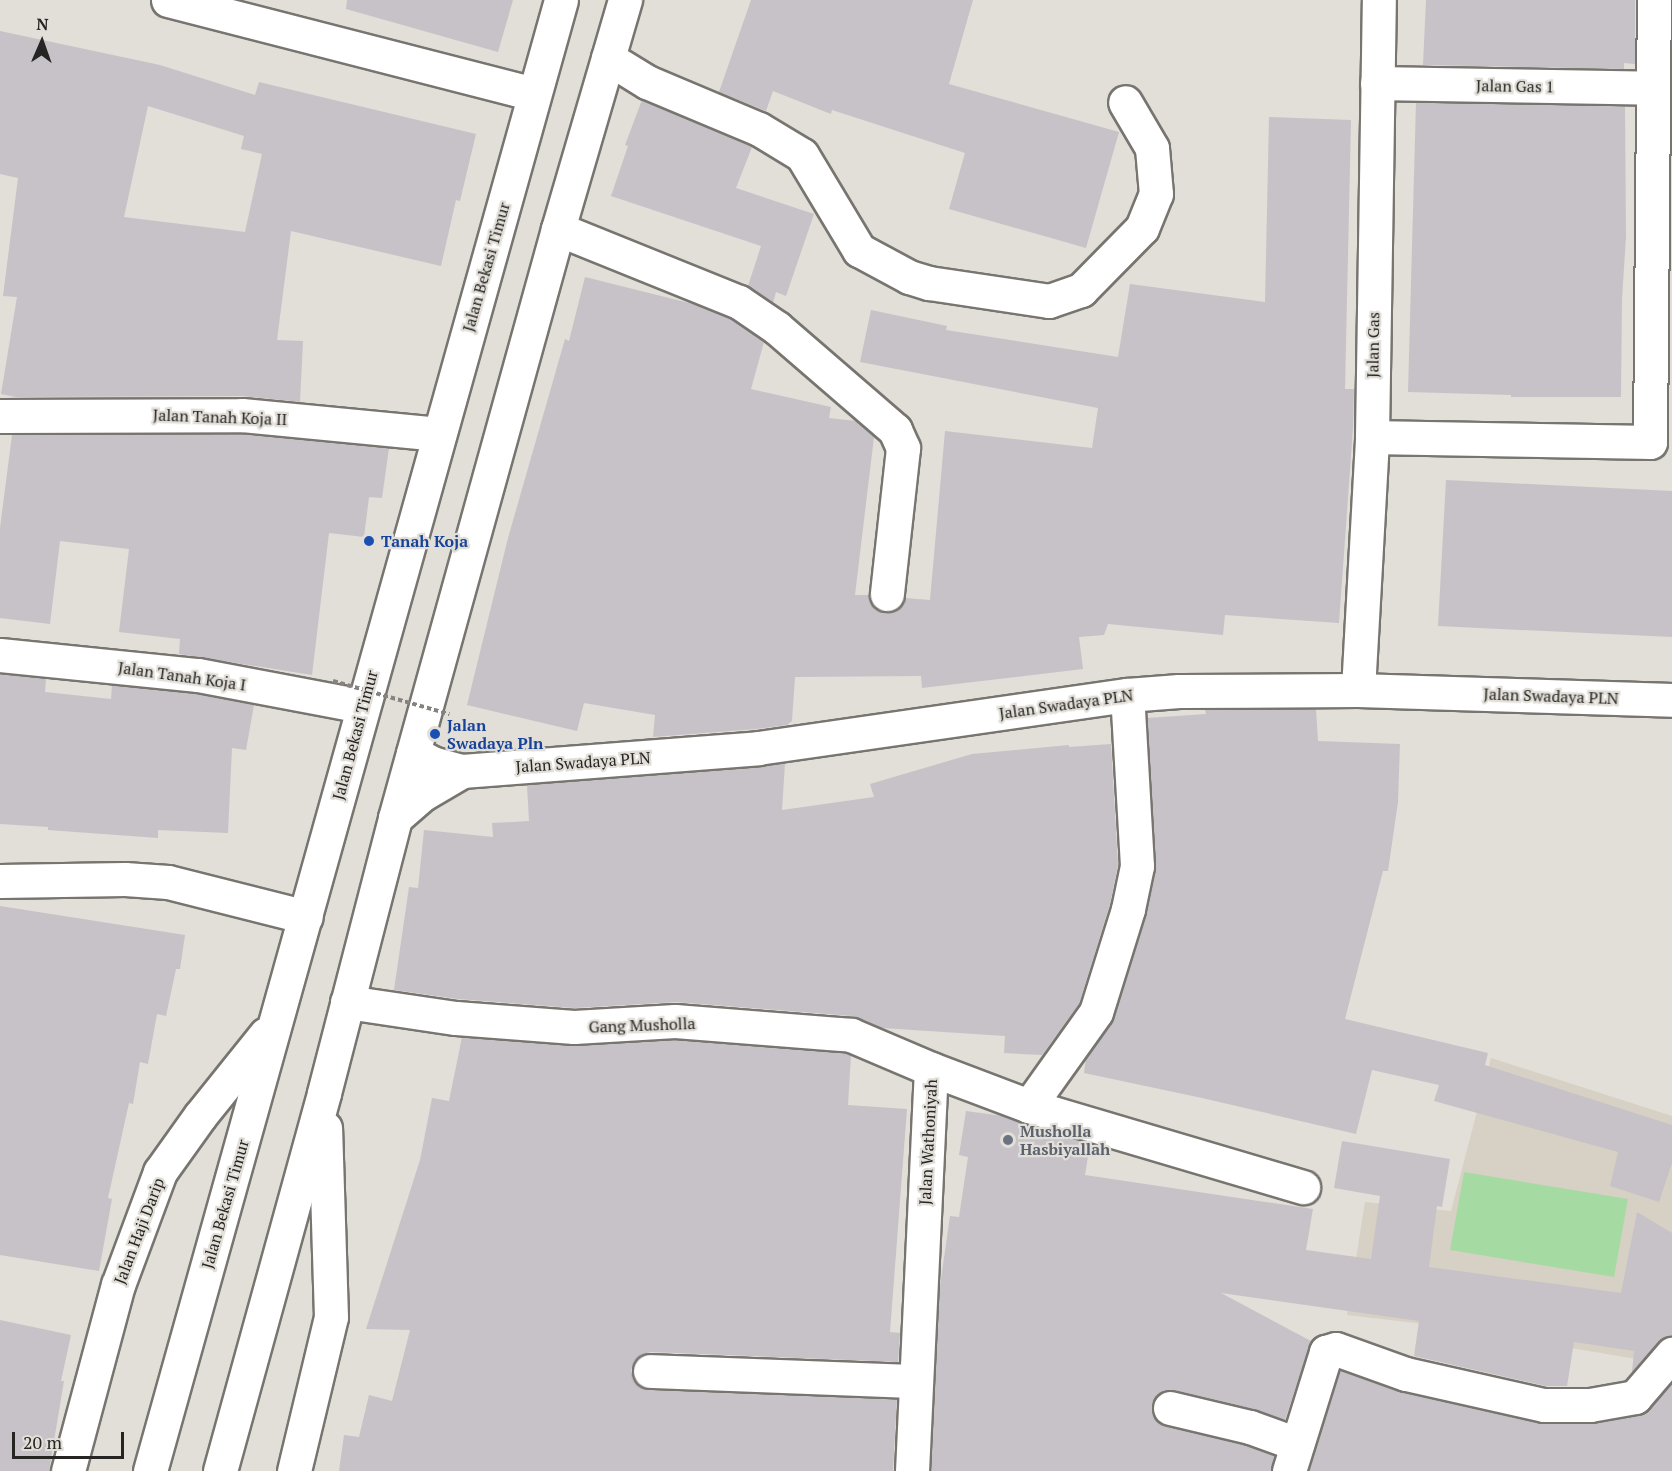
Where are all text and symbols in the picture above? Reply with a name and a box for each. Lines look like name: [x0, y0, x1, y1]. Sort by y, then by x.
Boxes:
north arrow: [12, 12, 72, 72]
text: N: [36, 13, 49, 35]
street label: Jalan Gas 1: [1476, 76, 1554, 96]
street label: Jalan Bekasi Timur: [458, 200, 514, 334]
street label: Jalan Gas: [1363, 312, 1383, 378]
street label: Jalan Tanah Koja II: [152, 405, 288, 429]
place label: Tanah Koja: [381, 531, 468, 551]
marker: Tanah Koja: [362, 534, 376, 548]
street label: Jalan Tanah Koja I: [117, 658, 247, 694]
street label: Jalan Bekasi Timur: [328, 668, 382, 802]
street label: Jalan Swadaya PLN: [1483, 684, 1619, 708]
street label: Jalan Swadaya PLN: [998, 685, 1134, 723]
place label: Jalan Swadaya Pln: [447, 715, 543, 753]
marker: Jalan Swadaya Pln: [428, 727, 442, 741]
street label: Jalan Swadaya PLN: [515, 748, 651, 776]
street label: Gang Musholla: [588, 1014, 696, 1036]
street label: Jalan Wathoniyah: [915, 1079, 941, 1205]
place label: Musholla Hasbiyallah: [1020, 1121, 1110, 1159]
marker: Musholla Hasbiyallah: [1001, 1133, 1015, 1147]
street label: Jalan Bekasi Timur: [197, 1137, 253, 1271]
street label: Jalan Haji Darip: [110, 1175, 168, 1287]
scale bar: [15, 1420, 128, 1458]
text: 20 m: [23, 1430, 62, 1454]

